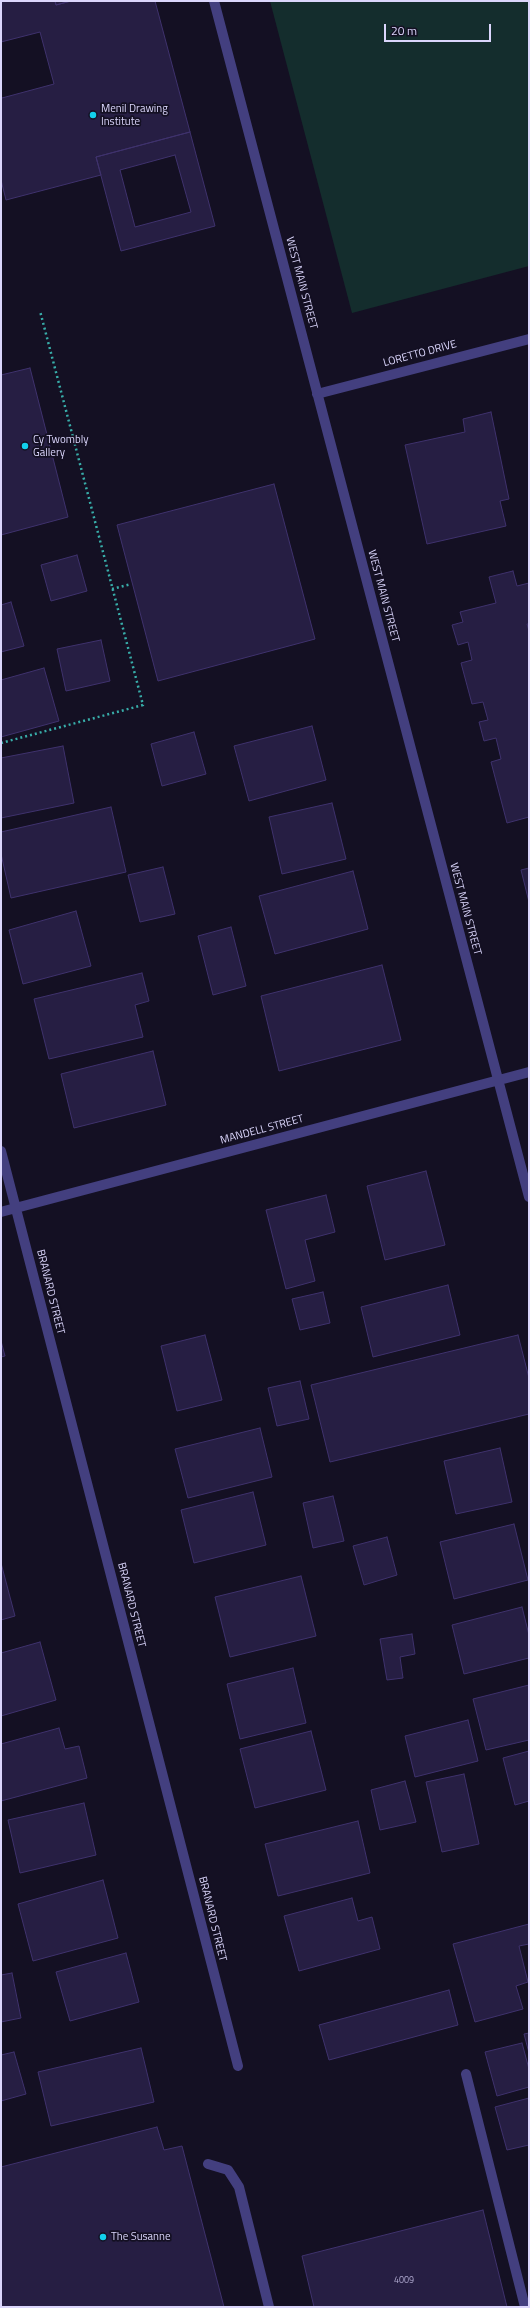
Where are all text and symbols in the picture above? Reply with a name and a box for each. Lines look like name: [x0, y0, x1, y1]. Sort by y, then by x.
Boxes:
scale bar: [386, 16, 493, 42]
text: 20 m: [391, 21, 417, 40]
place label: Menil Drawing Institute: [101, 102, 168, 128]
marker: Menil Drawing Institute: [88, 110, 98, 120]
street label: WEST MAIN STREET: [282, 236, 320, 330]
street label: LORETTO DRIVE: [382, 338, 458, 370]
place label: Cy Twombly Gallery: [33, 433, 89, 459]
marker: Cy Twombly Gallery: [20, 441, 30, 451]
street label: WEST MAIN STREET: [364, 549, 402, 643]
street label: WEST MAIN STREET: [446, 862, 484, 956]
street label: MANDELL STREET: [219, 1113, 305, 1147]
street label: BRANARD STREET: [33, 1248, 67, 1336]
street label: BRANARD STREET: [114, 1561, 148, 1649]
street label: BRANARD STREET: [195, 1875, 229, 1963]
place label: The Susanne: [111, 2230, 170, 2244]
marker: The Susanne: [98, 2232, 108, 2242]
house number: 4009: [394, 2276, 414, 2286]

